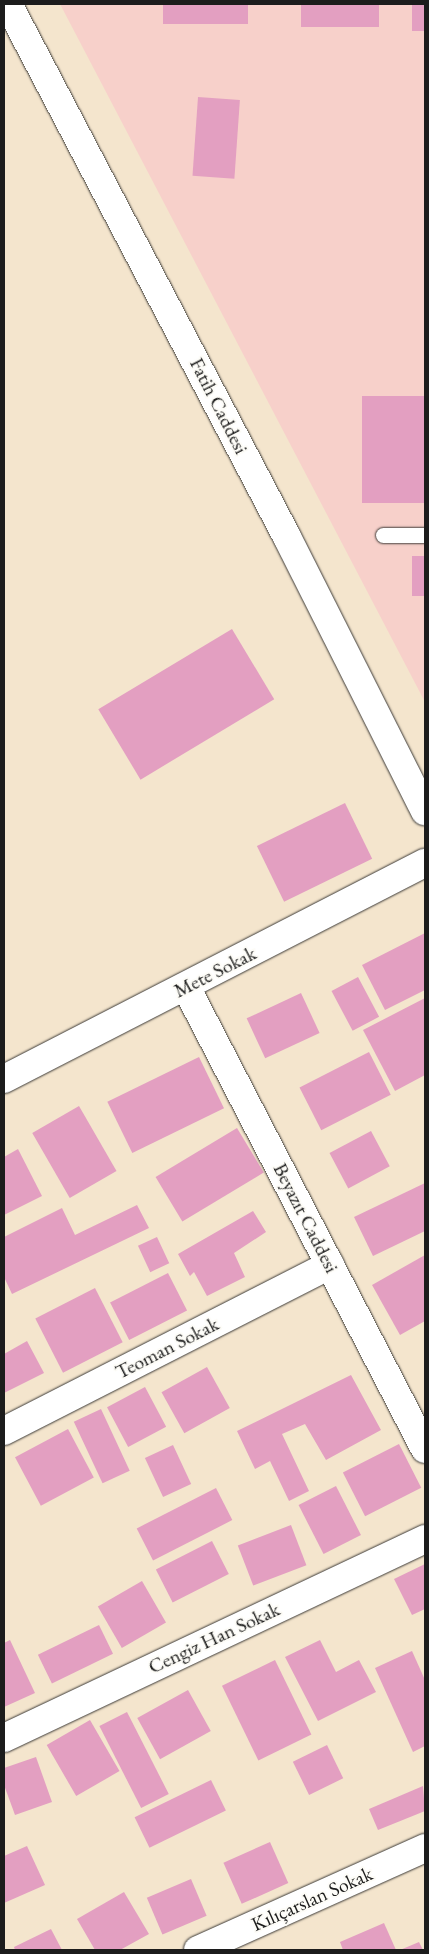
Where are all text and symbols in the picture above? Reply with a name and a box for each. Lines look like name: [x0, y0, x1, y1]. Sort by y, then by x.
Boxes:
street label: Fatih Caddesi: [185, 354, 253, 458]
street label: Mete Sokak: [170, 941, 260, 1003]
street label: Beyazıt Caddesi: [268, 1159, 344, 1277]
street label: Teoman Sokak: [111, 1312, 223, 1384]
street label: Cengiz Han Sokak: [145, 1597, 283, 1679]
street label: Kılıçarslan Sokak: [248, 1862, 376, 1936]

